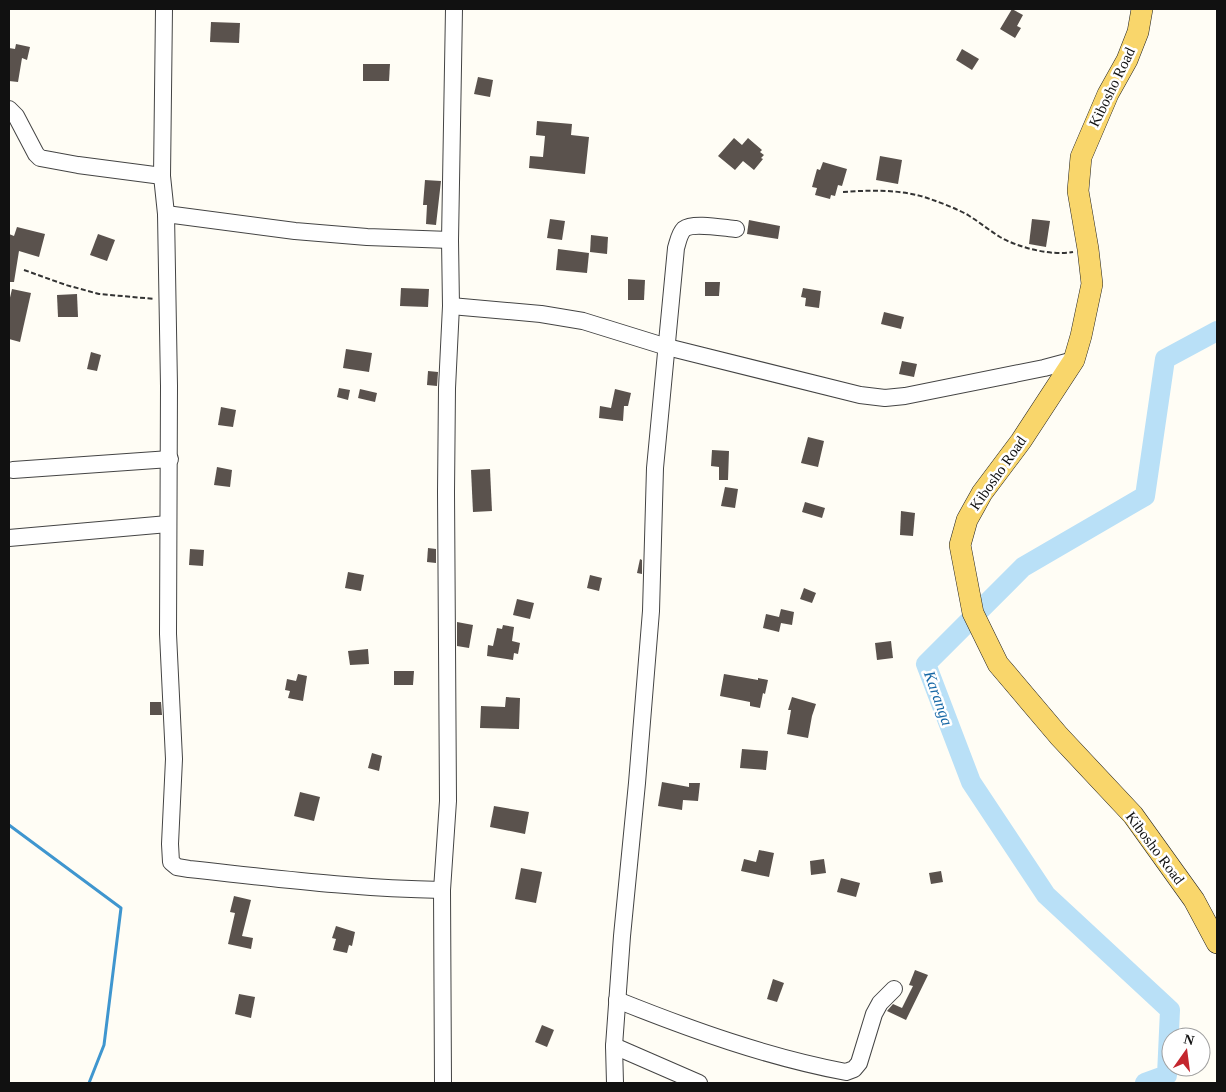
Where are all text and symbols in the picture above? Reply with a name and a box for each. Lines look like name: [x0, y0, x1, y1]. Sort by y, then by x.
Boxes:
street label: Kibosho Road: [1086, 44, 1138, 129]
street label: Kibosho Road: [967, 433, 1030, 513]
water label: Karanga: [920, 668, 956, 728]
street label: Kibosho Road: [1123, 809, 1188, 888]
north arrow: [1161, 1027, 1211, 1077]
text: N: [1182, 1031, 1196, 1048]

